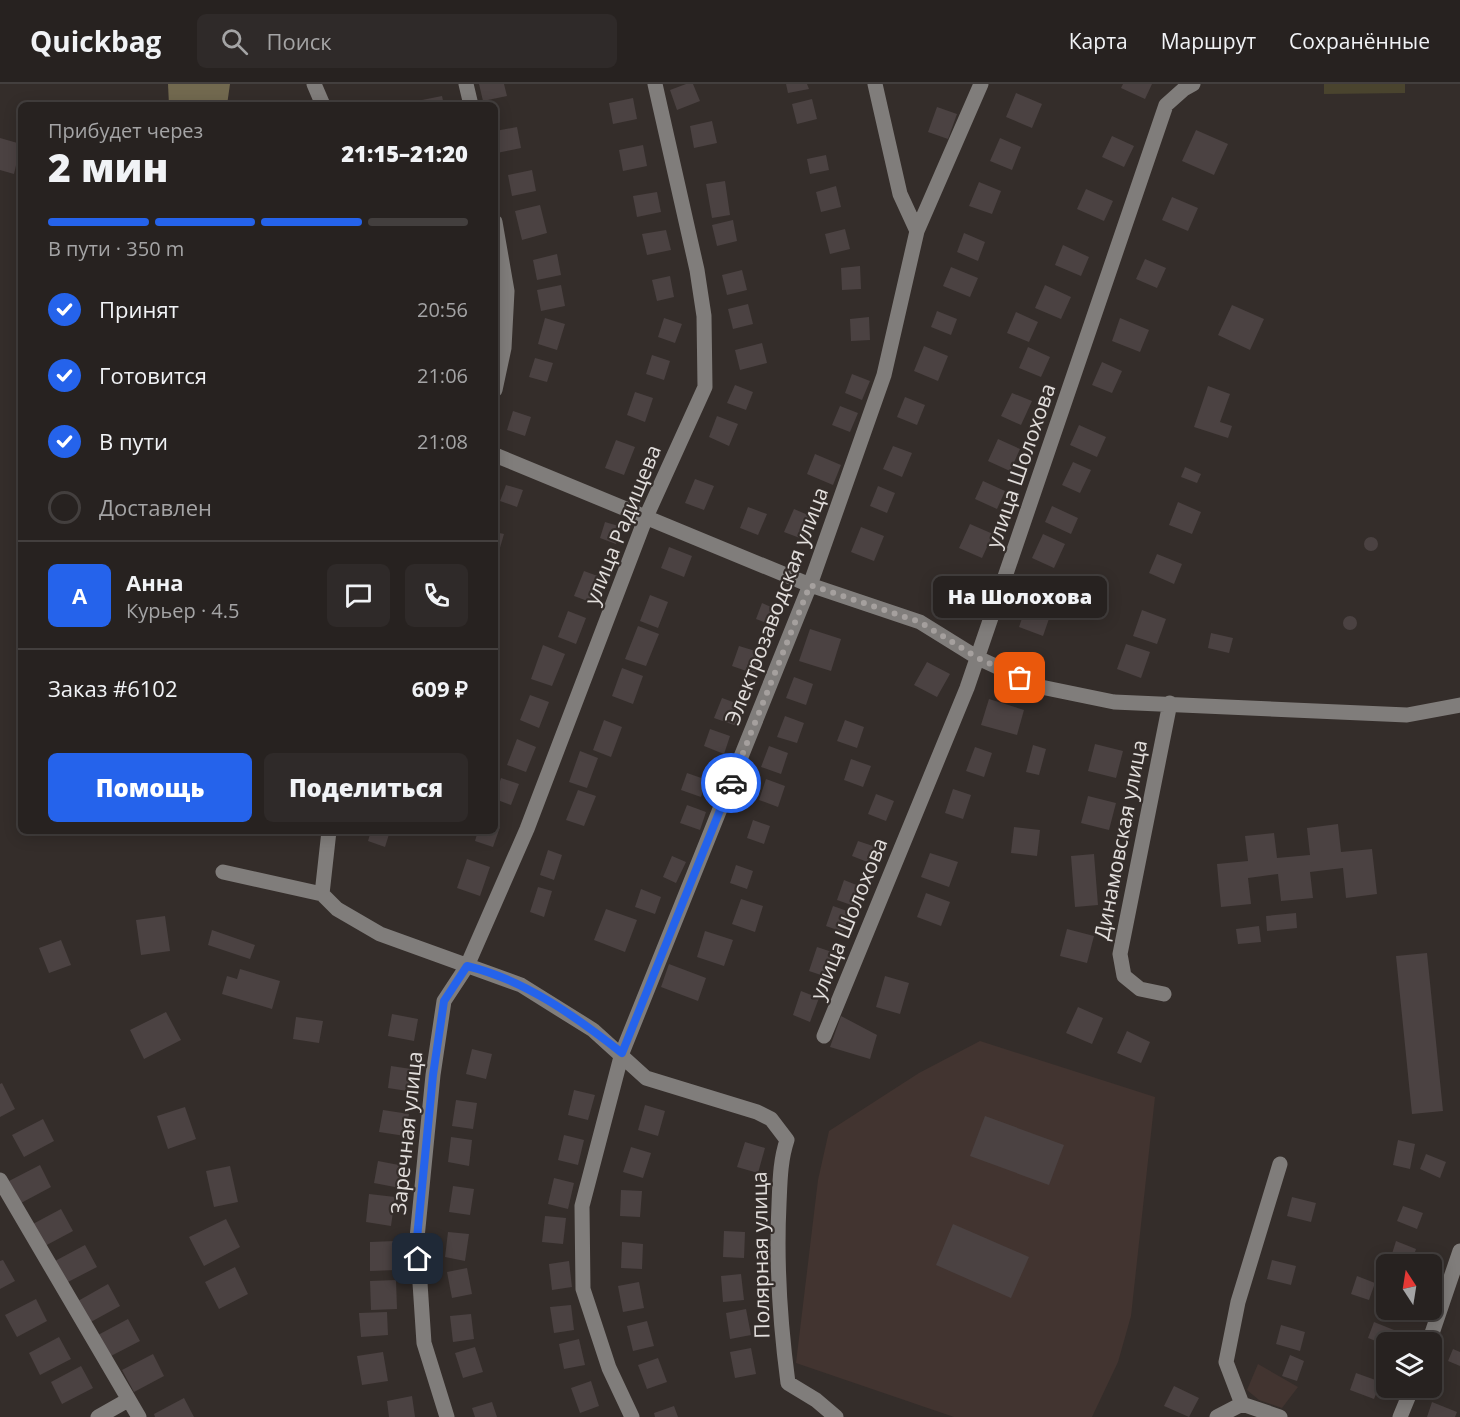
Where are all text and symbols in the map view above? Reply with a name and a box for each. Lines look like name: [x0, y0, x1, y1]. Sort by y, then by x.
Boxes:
search box: [197, 14, 617, 68]
text: Quickbag: [30, 22, 161, 60]
icon: search: [218, 25, 251, 58]
text: Поиск: [266, 26, 332, 56]
text: Карта: [1069, 27, 1128, 55]
text: Маршрут: [1161, 27, 1256, 55]
text: Сохранённые: [1289, 27, 1430, 55]
text: Прибудет через: [48, 117, 203, 144]
text: 21:15–21:20: [341, 138, 468, 168]
text: 2 мин: [48, 140, 168, 193]
text: В пути · 350 m: [48, 235, 184, 262]
icon: check: [48, 293, 81, 326]
text: Принят: [99, 294, 179, 324]
text: 20:56: [417, 296, 468, 323]
icon: check: [48, 359, 81, 392]
text: Готовится: [99, 360, 207, 390]
text: 21:06: [417, 362, 468, 389]
street label: улица Шолохова: [979, 380, 1061, 552]
icon: check: [48, 425, 81, 458]
text: В пути: [99, 426, 168, 456]
text: 21:08: [417, 428, 468, 455]
street label: улица Радищева: [577, 440, 667, 609]
street label: Электрозаводская улица: [718, 483, 834, 728]
text: Доставлен: [99, 492, 212, 522]
button: chat: [327, 564, 390, 627]
button: phone: [405, 564, 468, 627]
text: Анна: [126, 567, 184, 597]
callout: На Шолохова: [933, 576, 1107, 618]
text: А: [72, 580, 87, 610]
text: На Шолохова: [948, 583, 1092, 610]
text: Курьер · 4.5: [126, 597, 240, 624]
pin: [994, 652, 1045, 703]
icon: bag: [1003, 661, 1036, 694]
text: Заказ #6102: [48, 673, 178, 703]
text: 609 ₽: [412, 673, 468, 703]
street label: Динамовская улица: [1087, 737, 1153, 942]
button: Помощь: [48, 753, 252, 822]
button: Поделиться: [264, 753, 468, 822]
courier: [701, 753, 761, 813]
icon: car: [715, 767, 748, 800]
street label: улица Шолохова: [803, 833, 893, 1004]
street label: Заречная улица: [384, 1050, 429, 1216]
street label: Полярная улица: [745, 1171, 775, 1339]
pin: [392, 1233, 443, 1284]
icon: home: [401, 1242, 434, 1275]
north arrow: [1376, 1254, 1442, 1320]
map controls: [1376, 1254, 1442, 1398]
button: layers: [1376, 1332, 1442, 1398]

